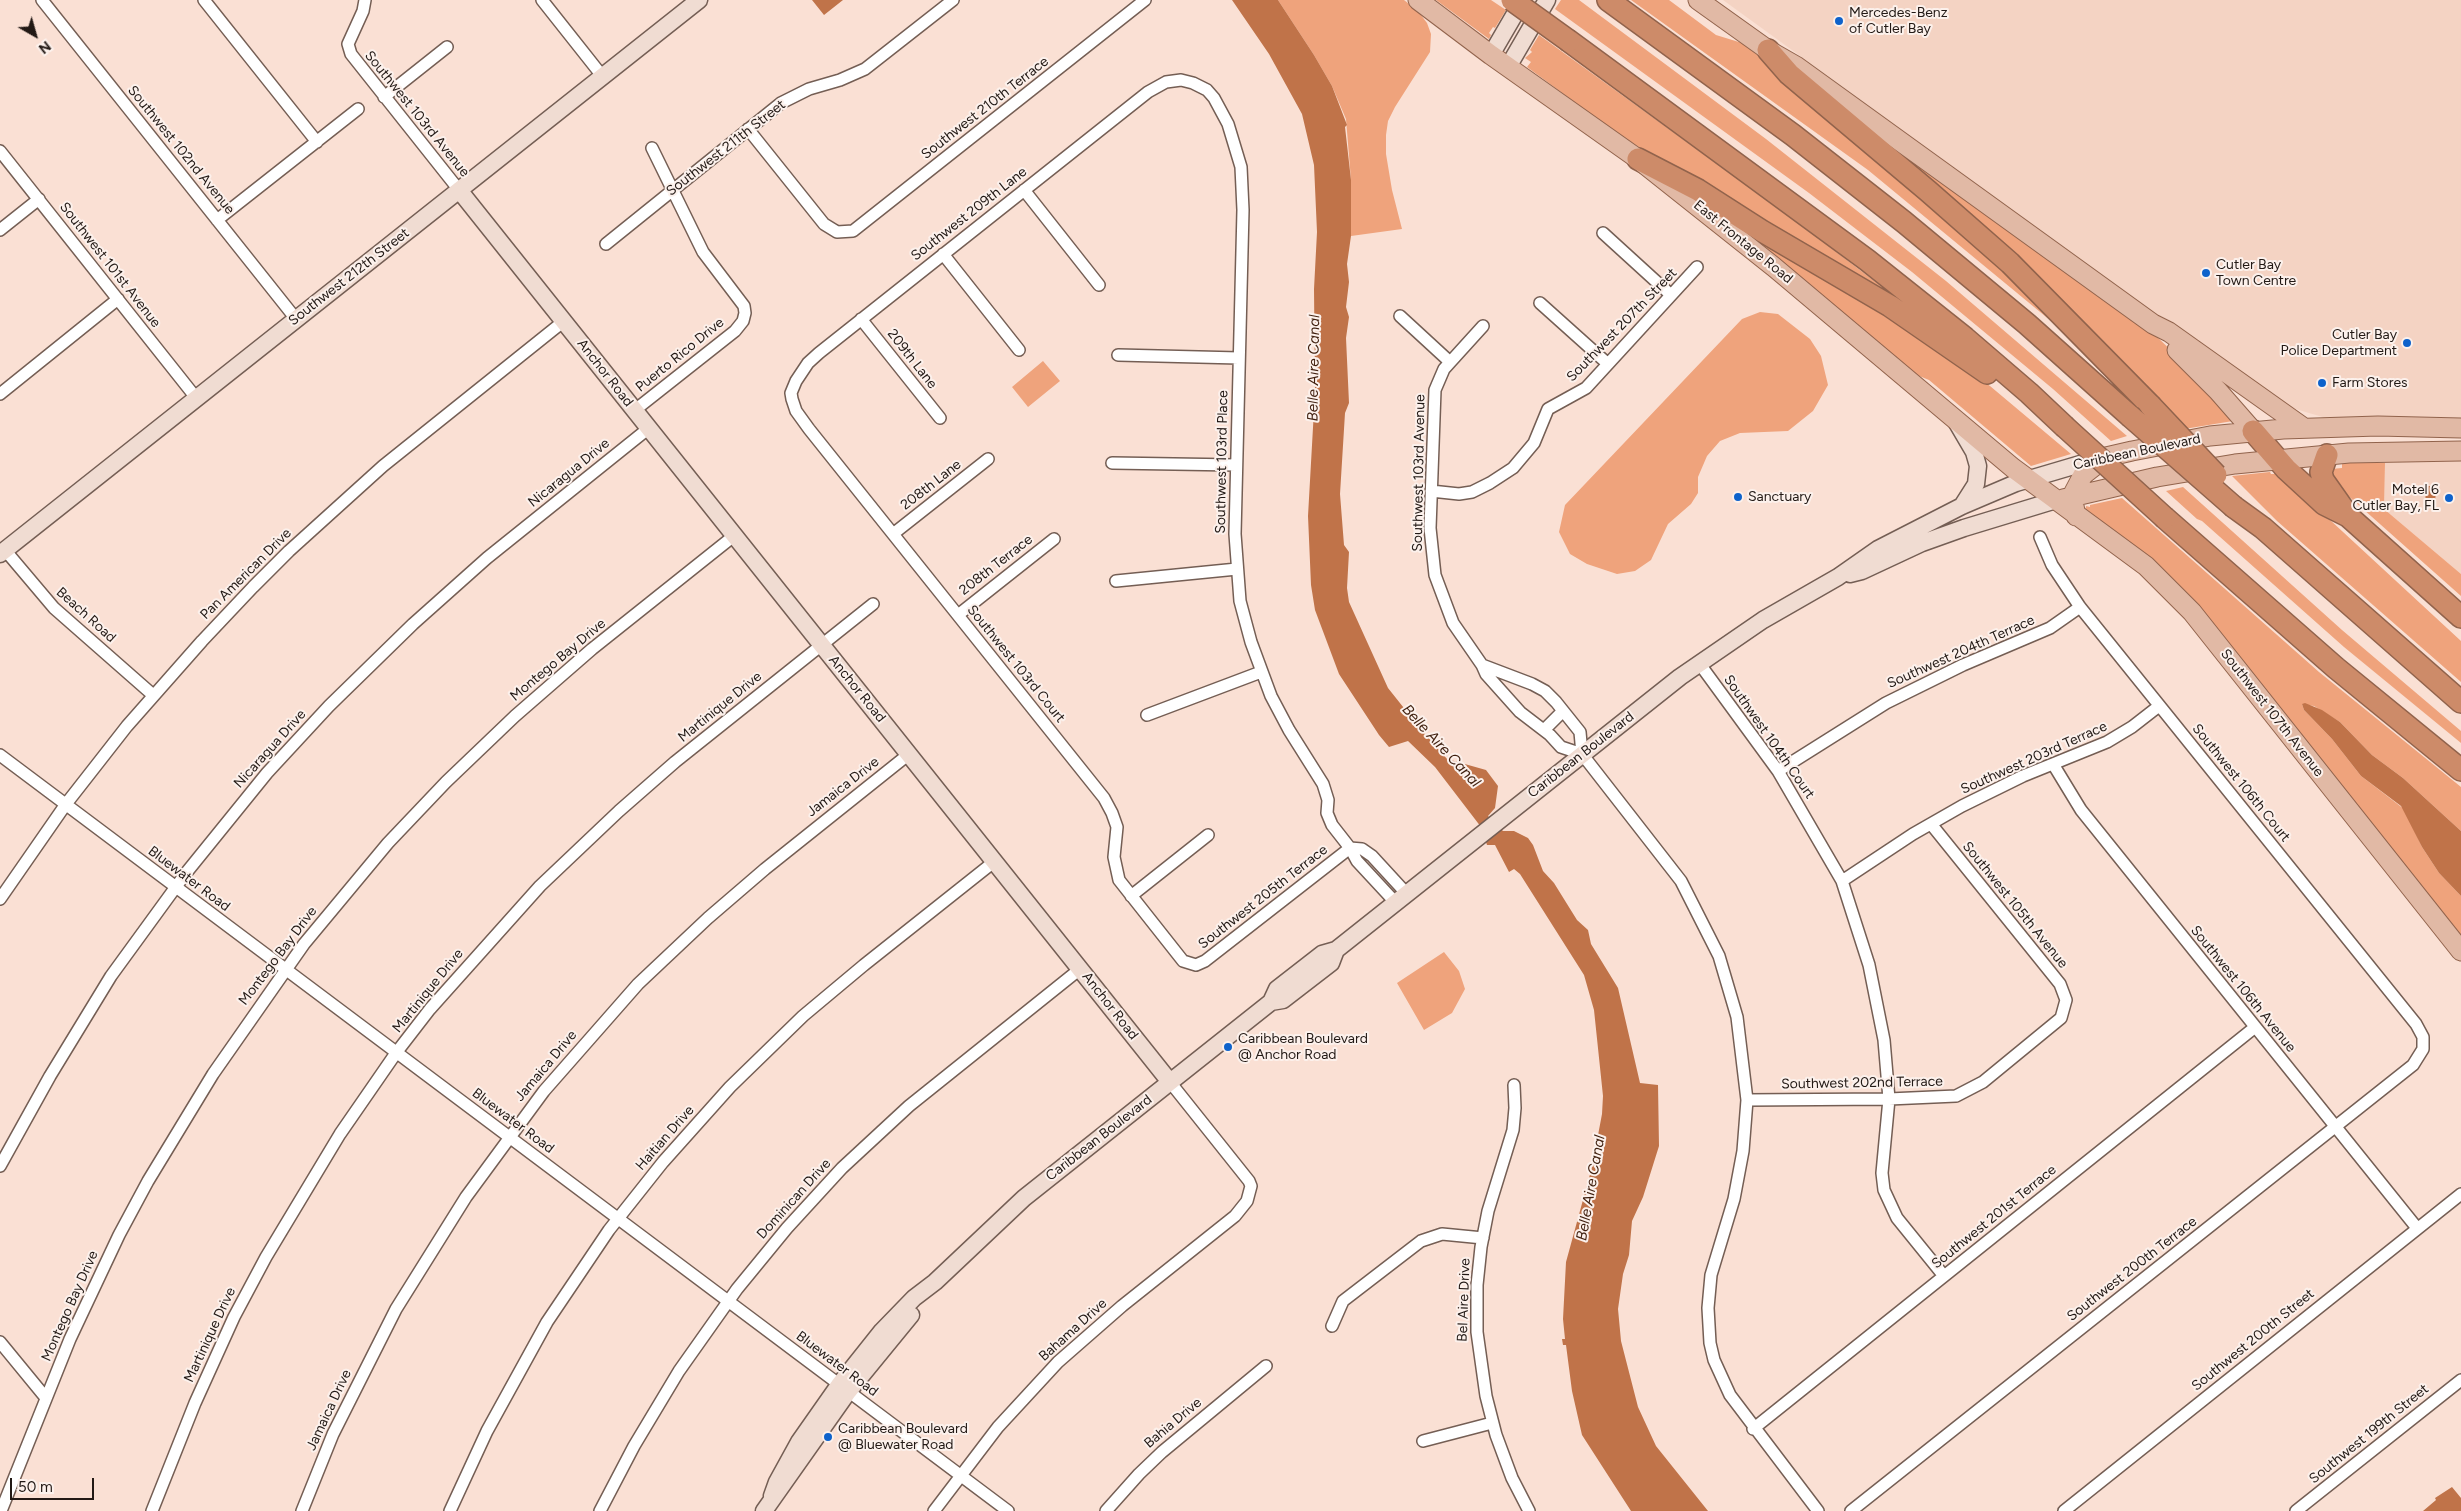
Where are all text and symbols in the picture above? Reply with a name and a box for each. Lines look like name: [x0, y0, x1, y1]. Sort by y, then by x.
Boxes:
place label: Mercedes-Benz of Cutler Bay: [1849, 5, 1948, 38]
north arrow: [10, 10, 60, 60]
marker: Mercedes-Benz of Cutler Bay: [1833, 15, 1845, 27]
text: N: [35, 37, 54, 57]
street label: Southwest 103rd Avenue: [361, 48, 473, 180]
street label: Southwest 210th Terrace: [918, 53, 1052, 163]
street label: Southwest 102nd Avenue: [124, 82, 238, 218]
street label: Southwest 211th Street: [663, 96, 789, 200]
street label: Southwest 209th Lane: [908, 164, 1030, 264]
street label: East Frontage Road: [1690, 197, 1796, 287]
street label: Southwest 101st Avenue: [56, 199, 164, 331]
street label: Southwest 212th Street: [285, 225, 413, 329]
place label: Cutler Bay Town Centre: [2216, 257, 2296, 290]
street label: Southwest 207th Street: [1563, 265, 1681, 385]
marker: Cutler Bay Town Centre: [2200, 267, 2212, 279]
street label: Puerto Rico Drive: [633, 314, 727, 396]
water label: Belle Aire Canal: [1304, 314, 1324, 422]
street label: 209th Lane: [883, 326, 941, 392]
place label: Cutler Bay Police Department: [2281, 327, 2397, 360]
street label: Anchor Road: [573, 336, 637, 410]
marker: Cutler Bay Police Department: [2401, 337, 2413, 349]
place label: Farm Stores: [2332, 375, 2408, 391]
marker: Farm Stores: [2316, 377, 2328, 389]
street label: Southwest 103rd Place: [1212, 390, 1232, 534]
street label: Southwest 103rd Avenue: [1409, 394, 1429, 552]
street label: Caribbean Boulevard: [2072, 430, 2202, 474]
street label: Nicaragua Drive: [525, 435, 613, 511]
street label: 208th Lane: [898, 456, 964, 514]
place label: Motel 6 Cutler Bay, FL: [2352, 482, 2439, 514]
place label: Sanctuary: [1748, 489, 1811, 505]
marker: Sanctuary: [1732, 491, 1744, 503]
marker: Motel 6 Cutler Bay, FL: [2443, 492, 2455, 504]
street label: Pan American Drive: [197, 525, 295, 623]
street label: 208th Terrace: [956, 531, 1036, 599]
street label: Beach Road: [53, 584, 119, 646]
street label: Southwest 103rd Court: [964, 602, 1068, 726]
street label: Southwest 204th Terrace: [1885, 612, 2037, 692]
street label: Montego Bay Drive: [507, 615, 609, 705]
street label: Southwest 107th Avenue: [2217, 646, 2327, 780]
street label: Anchor Road: [825, 652, 889, 726]
street label: Martinique Drive: [675, 668, 765, 746]
street label: Southwest 104th Court: [1720, 672, 1818, 802]
water label: Belle Aire Canal: [1398, 701, 1484, 791]
street label: Nicaragua Drive: [230, 706, 310, 792]
street label: Caribbean Boulevard: [1525, 708, 1637, 802]
street label: Southwest 203rd Terrace: [1958, 718, 2110, 798]
street label: Southwest 106th Court: [2188, 721, 2294, 845]
street label: Jamaica Drive: [803, 754, 883, 820]
street label: Southwest 105th Avenue: [1959, 838, 2071, 972]
street label: Southwest 205th Terrace: [1195, 841, 1331, 953]
street label: Bluewater Road: [145, 843, 233, 915]
street label: Montego Bay Drive: [235, 903, 321, 1009]
street label: Southwest 106th Avenue: [2187, 922, 2299, 1056]
street label: Martinique Drive: [389, 946, 467, 1036]
street label: Anchor Road: [1078, 969, 1142, 1043]
street label: Jamaica Drive: [512, 1027, 580, 1105]
place label: Caribbean Boulevard @ Anchor Road: [1238, 1031, 1368, 1064]
marker: Caribbean Boulevard @ Anchor Road: [1222, 1041, 1234, 1053]
street label: Southwest 202nd Terrace: [1781, 1073, 1943, 1093]
street label: Bluewater Road: [469, 1085, 557, 1157]
street label: Caribbean Boulevard: [1043, 1091, 1155, 1185]
street label: Haitian Drive: [632, 1102, 698, 1174]
water label: Belle Aire Canal: [1573, 1134, 1609, 1242]
street label: Dominican Drive: [754, 1155, 834, 1243]
street label: Southwest 201st Terrace: [1928, 1162, 2060, 1272]
street label: Southwest 200th Terrace: [2064, 1213, 2200, 1325]
street label: Montego Bay Drive: [38, 1248, 102, 1364]
street label: Bel Aire Drive: [1454, 1258, 1474, 1342]
street label: Martinique Drive: [181, 1285, 239, 1385]
street label: Southwest 200th Street: [2188, 1285, 2318, 1395]
street label: Bahama Drive: [1036, 1295, 1110, 1365]
street label: Bluewater Road: [793, 1328, 881, 1400]
street label: Jamaica Drive: [303, 1367, 355, 1453]
street label: Southwest 199th Street: [2306, 1381, 2432, 1487]
street label: Bahia Drive: [1141, 1394, 1205, 1452]
place label: Caribbean Boulevard @ Bluewater Road: [838, 1421, 968, 1454]
marker: Caribbean Boulevard @ Bluewater Road: [822, 1431, 834, 1443]
scale bar: [12, 1468, 96, 1500]
text: 50 m: [18, 1478, 53, 1496]

